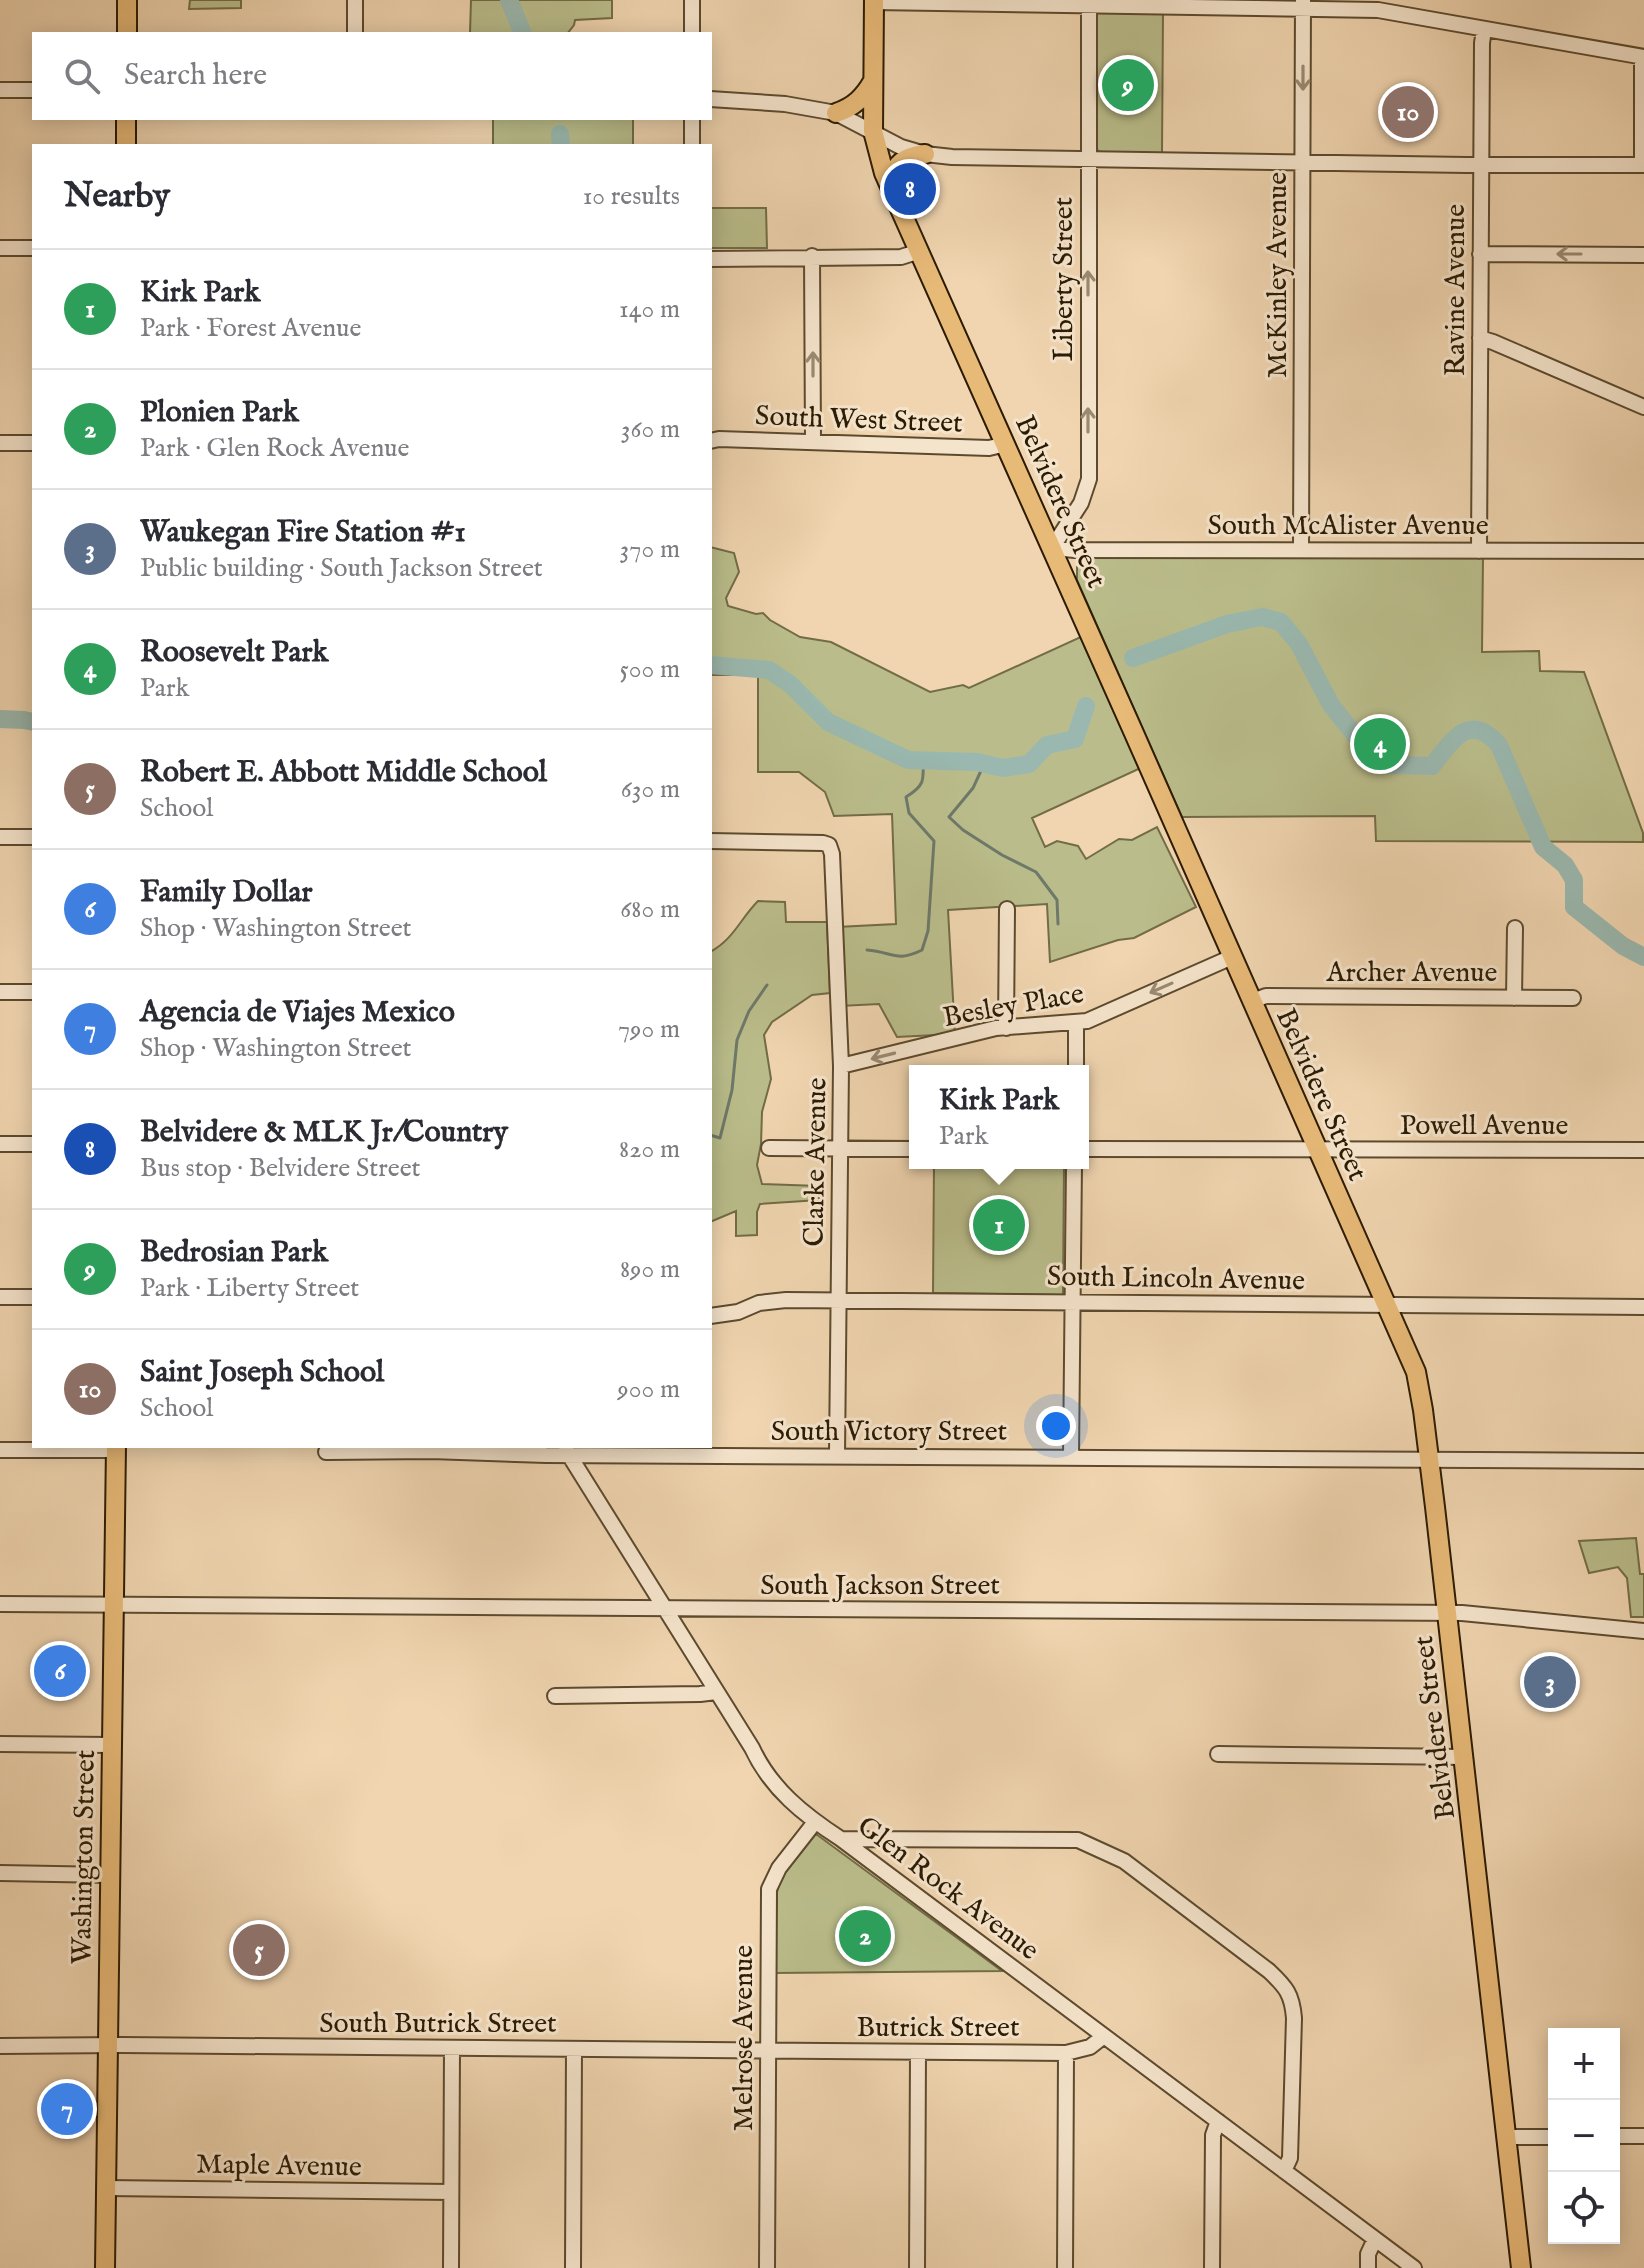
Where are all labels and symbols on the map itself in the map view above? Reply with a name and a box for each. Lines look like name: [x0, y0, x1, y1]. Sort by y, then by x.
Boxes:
pin: 9: [1102, 55, 1154, 115]
one-way arrow: [1295, 64, 1311, 91]
pin: 10: [1382, 82, 1434, 142]
pin: 8: [884, 159, 936, 219]
street label: McKinley Avenue: [1261, 172, 1296, 378]
street label: Liberty Street: [1047, 196, 1082, 361]
street label: Ravine Avenue: [1439, 204, 1474, 376]
one-way arrow: [1556, 246, 1583, 262]
one-way arrow: [1080, 270, 1096, 297]
one-way arrow: [805, 351, 821, 378]
street label: South West Street: [754, 399, 964, 442]
one-way arrow: [1080, 407, 1096, 434]
street label: Belvidere Street: [1006, 410, 1113, 594]
street label: South McAlister Avenue: [1207, 509, 1489, 544]
pin: 4: [1354, 714, 1406, 774]
street label: Archer Avenue: [1326, 956, 1498, 991]
street label: Besley Place: [940, 977, 1087, 1036]
one-way arrow: [1149, 982, 1174, 997]
street label: Belvidere Street: [1267, 1003, 1374, 1187]
one-way arrow: [871, 1049, 897, 1064]
street label: Clarke Avenue: [798, 1077, 835, 1247]
street label: Powell Avenue: [1400, 1109, 1568, 1144]
pin: 1: [973, 1195, 1025, 1255]
street label: South Lincoln Avenue: [1047, 1260, 1305, 1299]
your location: [1036, 1406, 1076, 1446]
street label: South Victory Street: [771, 1415, 1008, 1450]
street label: South Jackson Street: [760, 1569, 1000, 1604]
street label: Belvidere Street: [1407, 1633, 1464, 1822]
pin: 6: [34, 1641, 86, 1701]
pin: 3: [1524, 1652, 1576, 1712]
street label: Washington Street: [65, 1749, 104, 1965]
street label: Glen Rock Avenue: [850, 1809, 1045, 1969]
pin: 2: [839, 1906, 891, 1966]
pin: 5: [233, 1920, 285, 1980]
street label: Melrose Avenue: [727, 1945, 762, 2131]
street label: South Butrick Street: [319, 2007, 557, 2042]
street label: Butrick Street: [857, 2011, 1020, 2046]
pin: 7: [41, 2079, 93, 2139]
street label: Maple Avenue: [196, 2148, 362, 2185]

